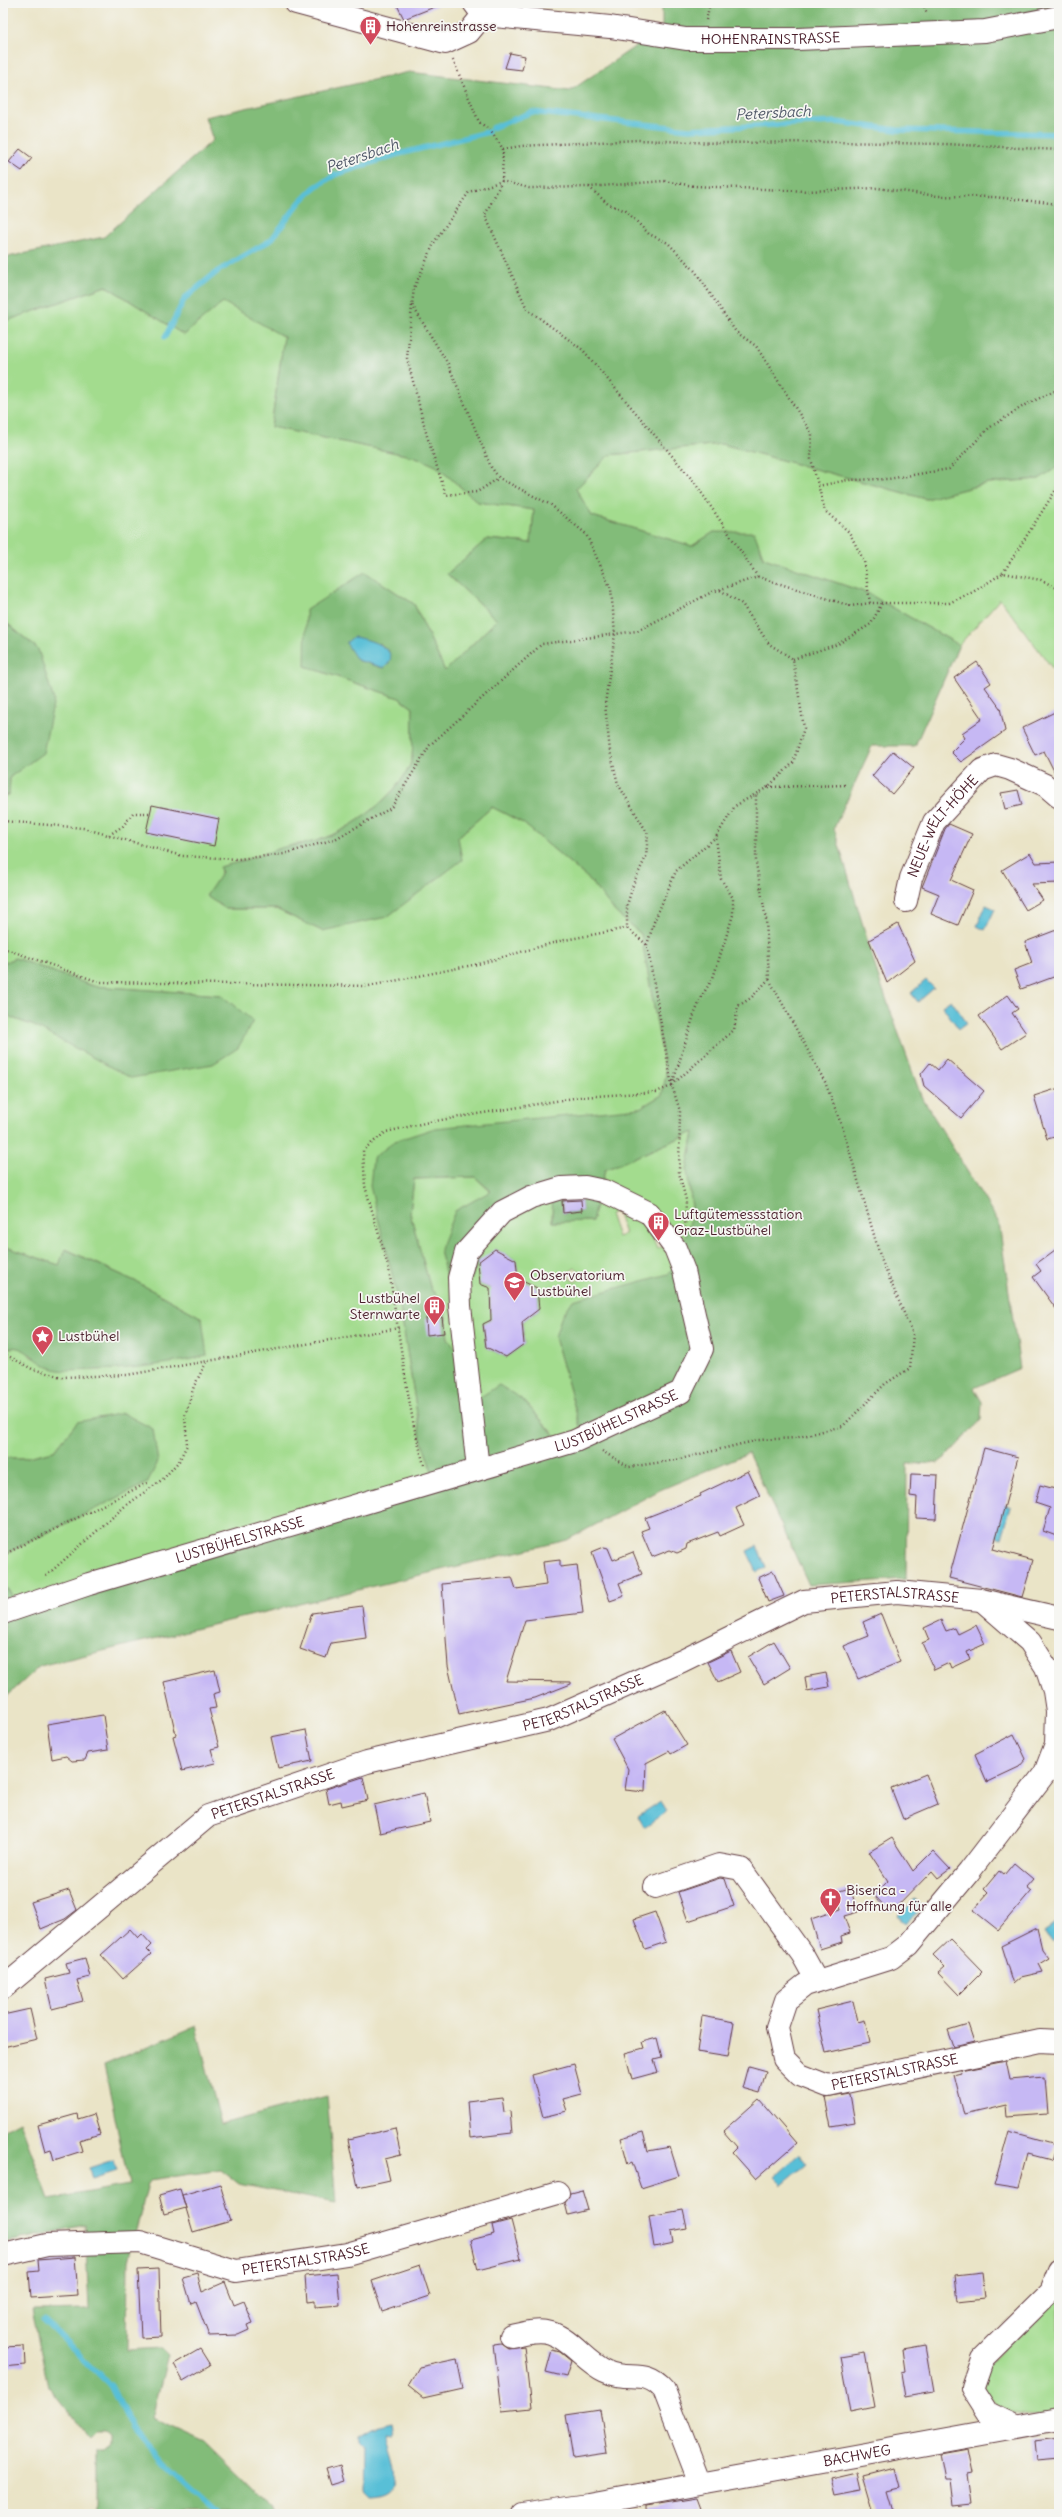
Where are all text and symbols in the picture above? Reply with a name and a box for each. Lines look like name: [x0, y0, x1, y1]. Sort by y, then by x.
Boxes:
building icon: Hohenreinstrasse: [358, 13, 384, 46]
place label: Hohenreinstrasse: [386, 17, 497, 35]
street label: HOHENRAINSTRASSE: [701, 28, 841, 48]
water label: Petersbach: [735, 101, 812, 124]
water label: Petersbach: [323, 134, 401, 177]
street label: NEUE-WELT-HÖHE: [903, 771, 982, 880]
place label: Luftgütemessstation Graz-Lustbühel: [674, 1205, 803, 1239]
building icon: Luftgütemessstation Graz-Lustbühel: [646, 1209, 672, 1242]
place label: Observatorium Lustbühel: [530, 1266, 625, 1300]
school or university icon: Observatorium Lustbühel: [501, 1270, 527, 1303]
place label: Lustbühel Sternwarte: [350, 1289, 420, 1323]
building icon: Lustbühel Sternwarte: [422, 1293, 448, 1326]
place icon: Lustbühel: [29, 1323, 55, 1356]
place label: Lustbühel: [58, 1327, 119, 1345]
street label: LUSTBÜHELSTRASSE: [552, 1386, 681, 1456]
street label: LUSTBÜHELSTRASSE: [173, 1512, 306, 1567]
street label: PETERSTALSTRASSE: [830, 1583, 960, 1607]
street label: PETERSTALSTRASSE: [521, 1670, 646, 1735]
street label: PETERSTALSTRASSE: [209, 1765, 337, 1823]
place label: Biserica - Hoffnung für alle: [846, 1881, 952, 1915]
church icon: Biserica - Hoffnung für alle: [817, 1885, 843, 1918]
street label: PETERSTALSTRASSE: [830, 2050, 960, 2094]
street label: PETERSTALSTRASSE: [241, 2239, 371, 2279]
street label: BACHWEG: [822, 2441, 892, 2470]

